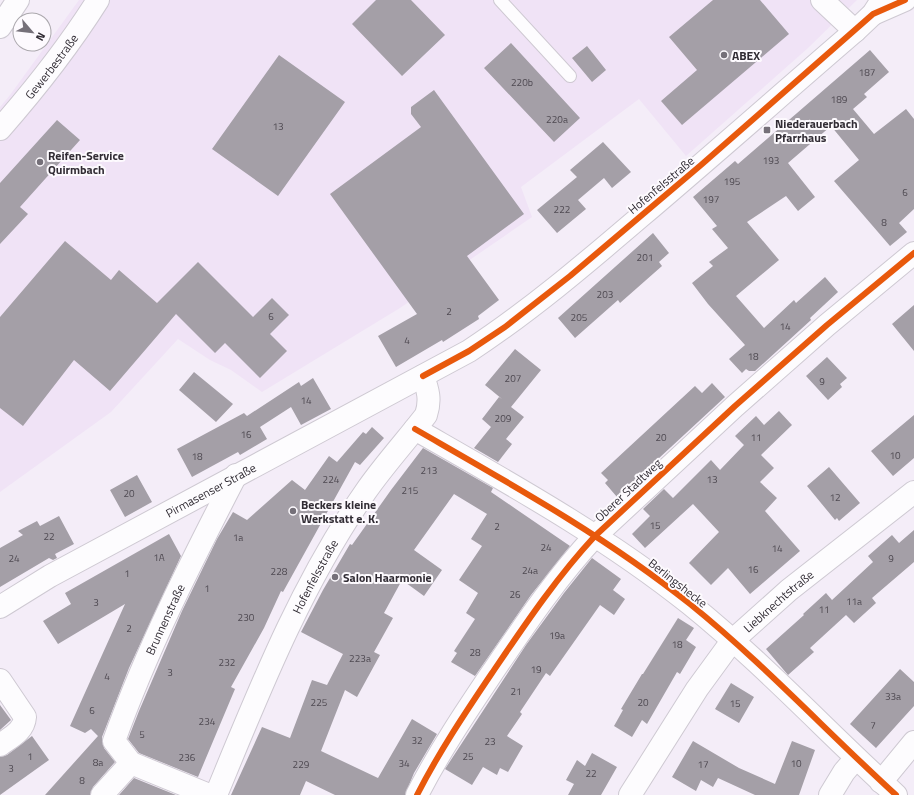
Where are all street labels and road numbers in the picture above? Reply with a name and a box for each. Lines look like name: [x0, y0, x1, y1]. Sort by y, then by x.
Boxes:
street label: Gewerbestraße: [20, 30, 82, 103]
street label: Hofenfelsstraße: [624, 151, 698, 219]
street label: Oberer Stadtweg: [590, 454, 666, 526]
street label: Pirmasenser Straße: [162, 458, 259, 522]
street label: Hofenfelsstraße: [287, 536, 342, 617]
street label: Berlingshecke: [644, 554, 712, 612]
street label: Liebknechtstraße: [739, 565, 817, 637]
street label: Brunnenstraße: [140, 581, 189, 658]

